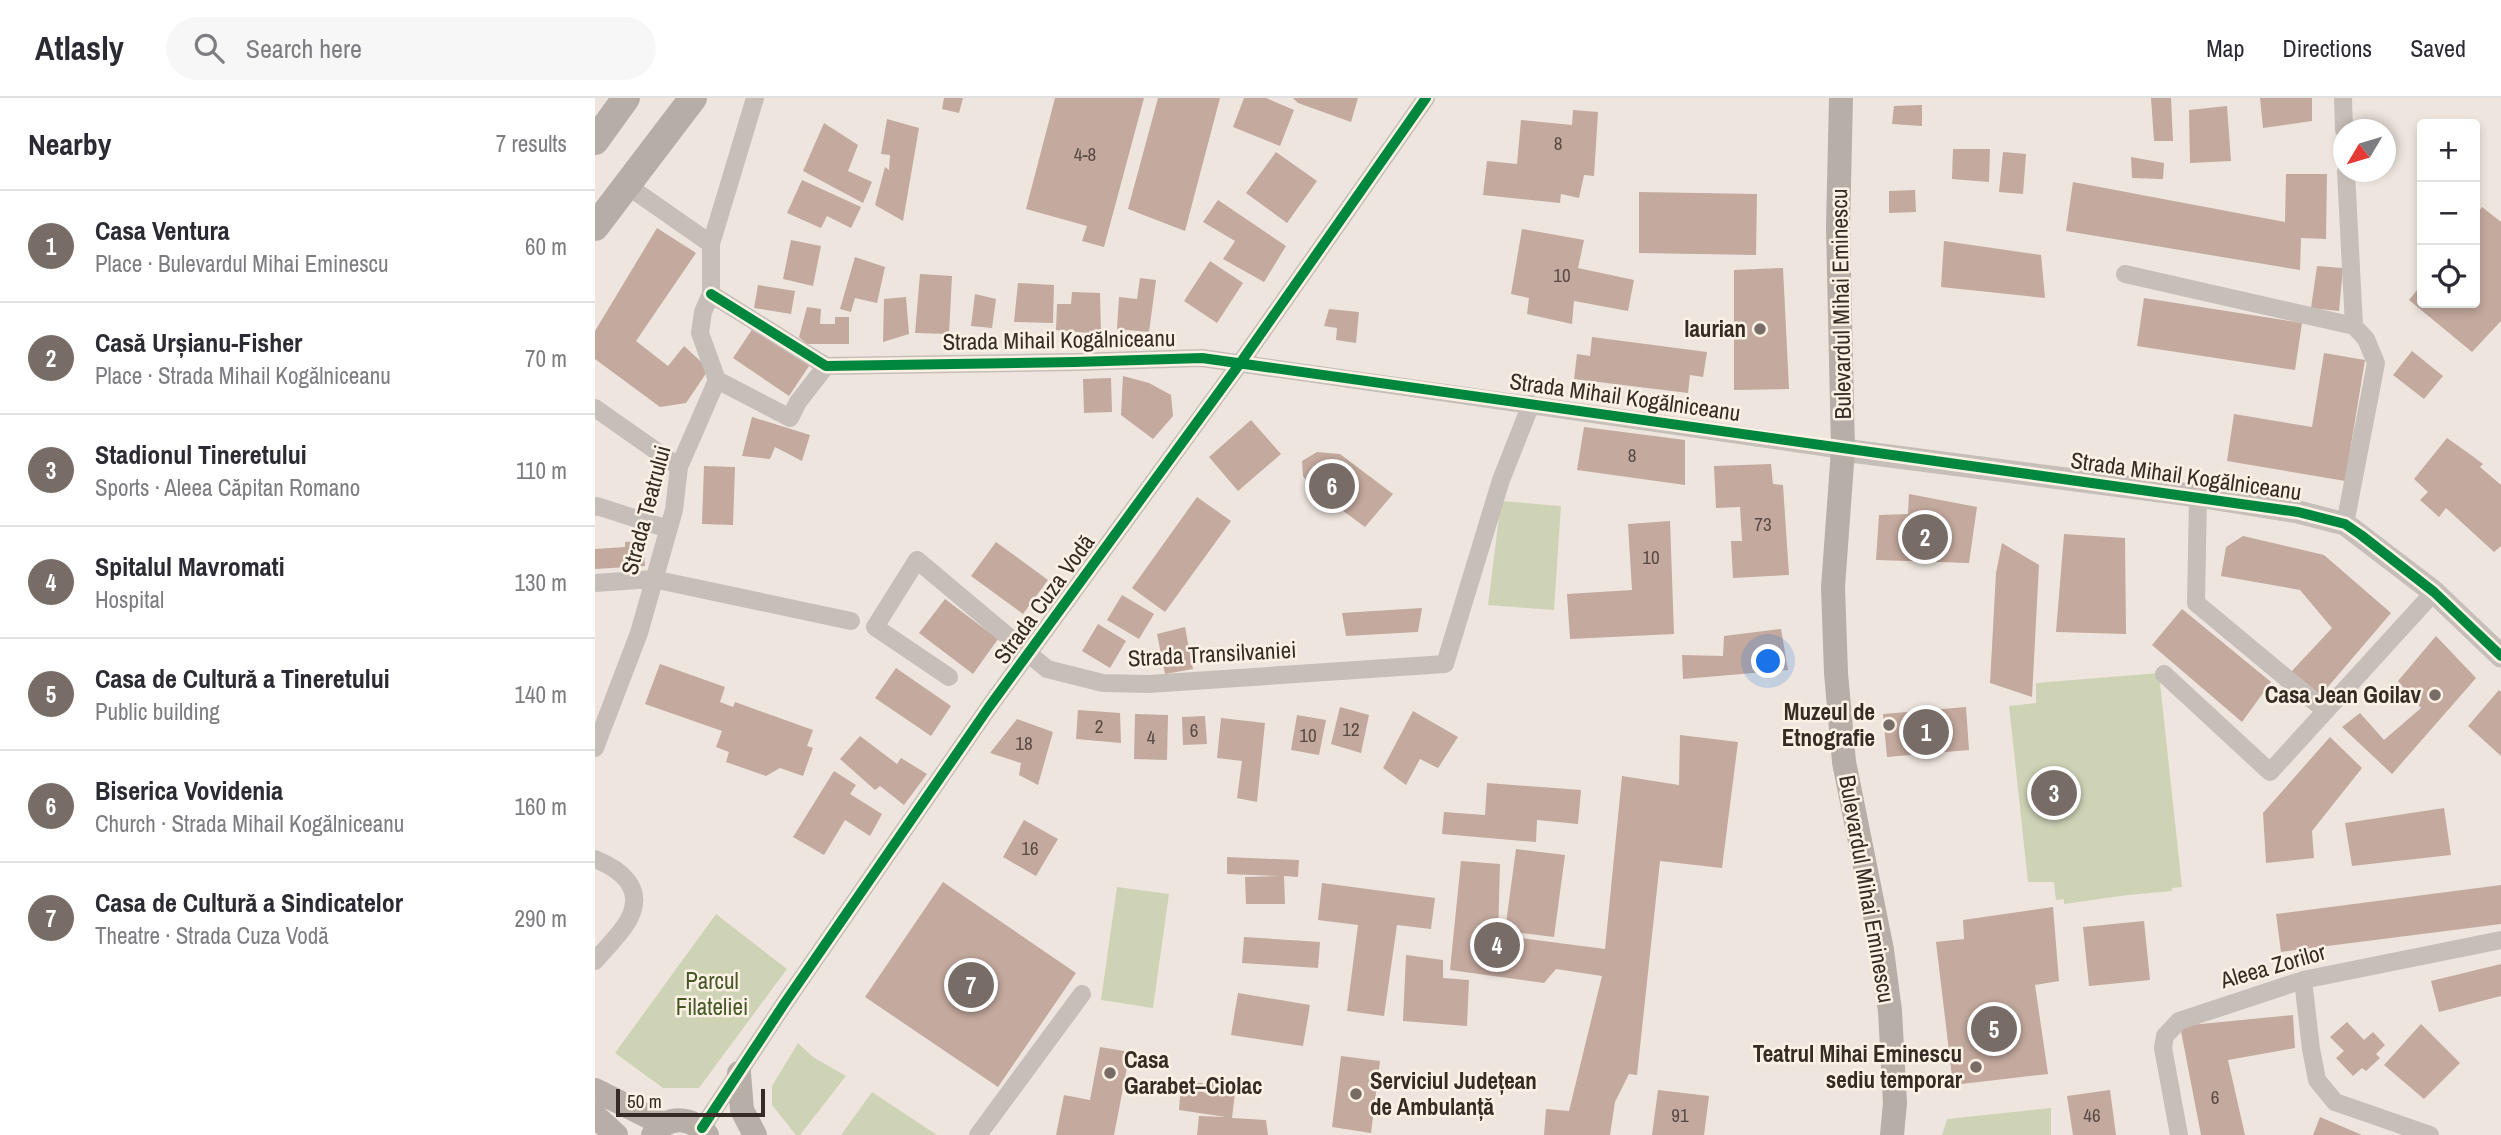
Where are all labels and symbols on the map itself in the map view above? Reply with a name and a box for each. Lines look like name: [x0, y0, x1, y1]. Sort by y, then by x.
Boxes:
north arrow: [2333, 119, 2396, 182]
house number: 8: [1554, 130, 1562, 156]
house number: 4-8: [1074, 141, 1096, 167]
street label: Bulevardul Mihai Eminescu: [1823, 188, 1858, 420]
house number: 10: [1553, 262, 1571, 288]
place label: laurian: [1684, 313, 1746, 344]
marker: laurian: [1752, 321, 1768, 337]
street label: Strada Mihail Kogălniceanu: [942, 322, 1176, 357]
street label: Strada Mihail Kogălniceanu: [1508, 365, 1742, 428]
street label: Strada Teatrului: [613, 442, 678, 578]
house number: 8: [1628, 442, 1636, 468]
street label: Strada Mihail Kogălniceanu: [2069, 444, 2303, 507]
pin: 6: [1309, 460, 1355, 512]
house number: 73: [1754, 511, 1772, 537]
pin: 2: [1902, 511, 1948, 563]
street label: Strada Cuza Vodă: [986, 527, 1101, 670]
house number: 10: [1642, 544, 1660, 570]
street label: Strada Transilvaniei: [1127, 634, 1297, 673]
your location: [1751, 644, 1785, 678]
place label: Casa Jean Goilav: [2265, 679, 2422, 710]
marker: Casa Jean Goilav: [2427, 687, 2443, 703]
place label: Muzeul de Etnografie: [1782, 696, 1875, 753]
pin: 1: [1903, 706, 1949, 758]
house number: 2: [1095, 713, 1103, 739]
house number: 12: [1342, 716, 1360, 742]
house number: 6: [1190, 717, 1198, 743]
marker: Muzeul de Etnografie: [1881, 717, 1897, 733]
house number: 10: [1299, 722, 1317, 748]
house number: 4: [1147, 724, 1156, 750]
house number: 18: [1015, 730, 1033, 756]
pin: 3: [2031, 767, 2077, 819]
street label: Bulevardul Mihai Eminescu: [1832, 773, 1903, 1005]
house number: 16: [1021, 835, 1039, 861]
pin: 4: [1474, 919, 1520, 971]
street label: Aleea Zorilor: [2216, 936, 2330, 996]
pin: 7: [948, 959, 994, 1011]
park label: Parcul Filateliei: [676, 965, 748, 1022]
pin: 5: [1971, 1003, 2017, 1055]
place label: Teatrul Mihai Eminescu sediu temporar: [1753, 1038, 1963, 1095]
place label: Casa Garabet–Ciolac: [1124, 1044, 1262, 1101]
marker: Teatrul Mihai Eminescu sediu temporar: [1968, 1059, 1984, 1075]
marker: Casa Garabet–Ciolac: [1102, 1065, 1118, 1081]
place label: Serviciul Județean de Ambulanță: [1370, 1065, 1537, 1122]
house number: 6: [2211, 1084, 2219, 1110]
scale bar: [616, 1086, 765, 1118]
marker: Serviciul Județean de Ambulanță: [1348, 1086, 1364, 1102]
house number: 91: [1671, 1102, 1689, 1128]
house number: 46: [2083, 1102, 2101, 1128]

